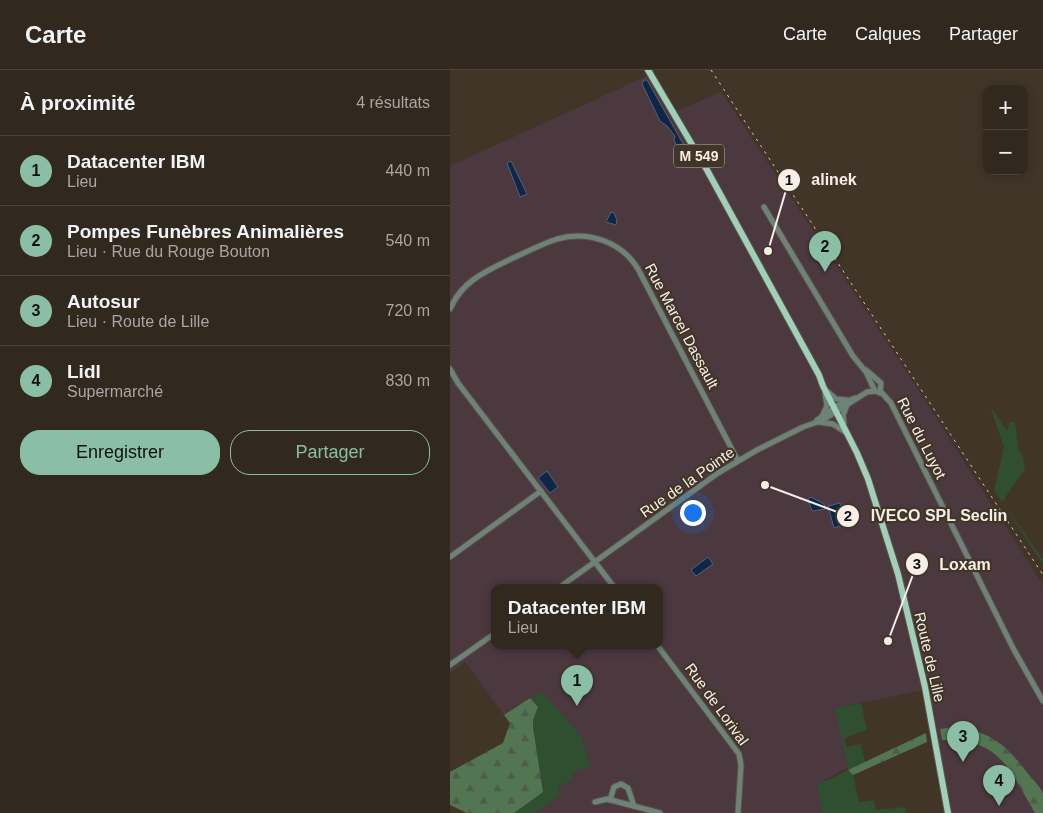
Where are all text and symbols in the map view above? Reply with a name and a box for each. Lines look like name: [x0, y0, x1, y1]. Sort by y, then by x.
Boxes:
text: Carte: [25, 21, 86, 48]
text: Carte: [783, 24, 827, 44]
text: Calques: [855, 24, 921, 44]
text: Partager: [949, 24, 1018, 44]
map controls: [983, 85, 1028, 175]
button: +: [983, 85, 1028, 130]
text: À proximité: [20, 91, 136, 114]
text: 4 résultats: [356, 94, 430, 111]
button: −: [983, 130, 1028, 175]
road number: M 549: [674, 144, 724, 168]
text: Datacenter IBM: [67, 151, 205, 172]
text: 1: [32, 162, 40, 179]
text: 440 m: [386, 162, 430, 179]
callout: alinek: [777, 164, 867, 195]
text: 1: [785, 171, 793, 188]
text: alinek: [811, 171, 857, 188]
text: Lieu: [67, 173, 97, 190]
text: Pompes Funèbres Animalières: [67, 221, 344, 242]
pin: 2: [809, 231, 841, 272]
text: 2: [32, 232, 40, 249]
text: 540 m: [386, 232, 430, 249]
text: Lieu · Rue du Rouge Bouton: [67, 243, 270, 260]
street label: Rue Marcel Dassault: [642, 261, 723, 392]
text: Autosur: [67, 291, 140, 312]
text: 3: [32, 302, 40, 319]
text: 720 m: [386, 302, 430, 319]
text: Lieu · Route de Lille: [67, 313, 209, 330]
text: Lidl: [67, 361, 101, 382]
text: 4: [32, 372, 40, 389]
text: 830 m: [386, 372, 430, 389]
text: Supermarché: [67, 383, 163, 400]
street label: Rue du Luyot: [894, 394, 950, 482]
button: Enregistrer: [20, 430, 220, 475]
button: Partager: [230, 430, 430, 475]
street label: Rue de la Pointe: [637, 443, 737, 521]
your location: [680, 500, 706, 526]
callout: IVECO SPL Seclin: [835, 500, 1017, 531]
text: 2: [844, 507, 852, 524]
text: IVECO SPL Seclin: [871, 507, 1007, 524]
callout: Loxam: [905, 549, 1001, 580]
text: 3: [913, 555, 921, 572]
text: Loxam: [939, 556, 991, 573]
popup: [491, 584, 663, 649]
text: Datacenter IBM: [508, 597, 646, 618]
street label: Route de Lille: [911, 610, 949, 704]
text: Lieu: [508, 619, 538, 636]
street label: Rue de Lorival: [682, 660, 752, 748]
pin: 1: [561, 665, 593, 706]
pin: 3: [947, 721, 979, 762]
pin: 4: [983, 765, 1015, 806]

